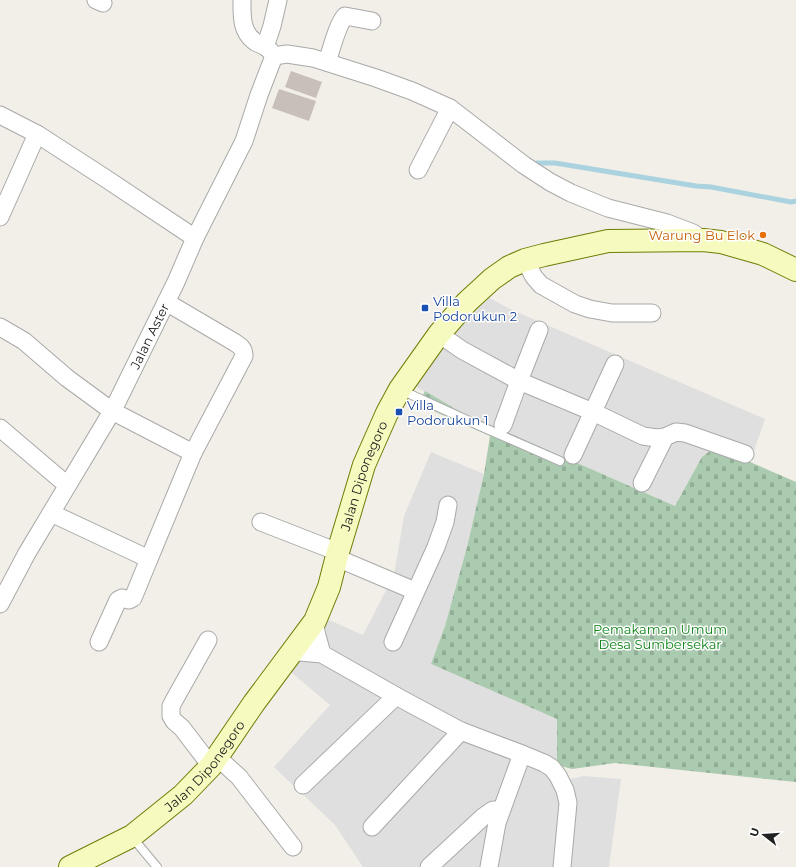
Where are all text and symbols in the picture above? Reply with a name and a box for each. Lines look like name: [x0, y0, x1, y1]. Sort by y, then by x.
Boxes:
place label: Warung Bu Elok: [648, 227, 755, 243]
marker: Warung Bu Elok: [758, 230, 768, 240]
place label: Villa Podorukun 2: [433, 293, 517, 324]
street label: Jalan Aster: [126, 301, 172, 372]
marker: Villa Podorukun 2: [420, 303, 430, 313]
place label: Villa Podorukun 1: [407, 397, 489, 428]
marker: Villa Podorukun 1: [394, 407, 404, 417]
street label: Jalan Diponegoro: [337, 418, 391, 534]
park label: Pemakaman Umum Desa Sumbersekar: [593, 621, 727, 652]
street label: Jalan Diponegoro: [160, 717, 248, 815]
north arrow: [744, 815, 784, 855]
text: U: [746, 826, 762, 838]

